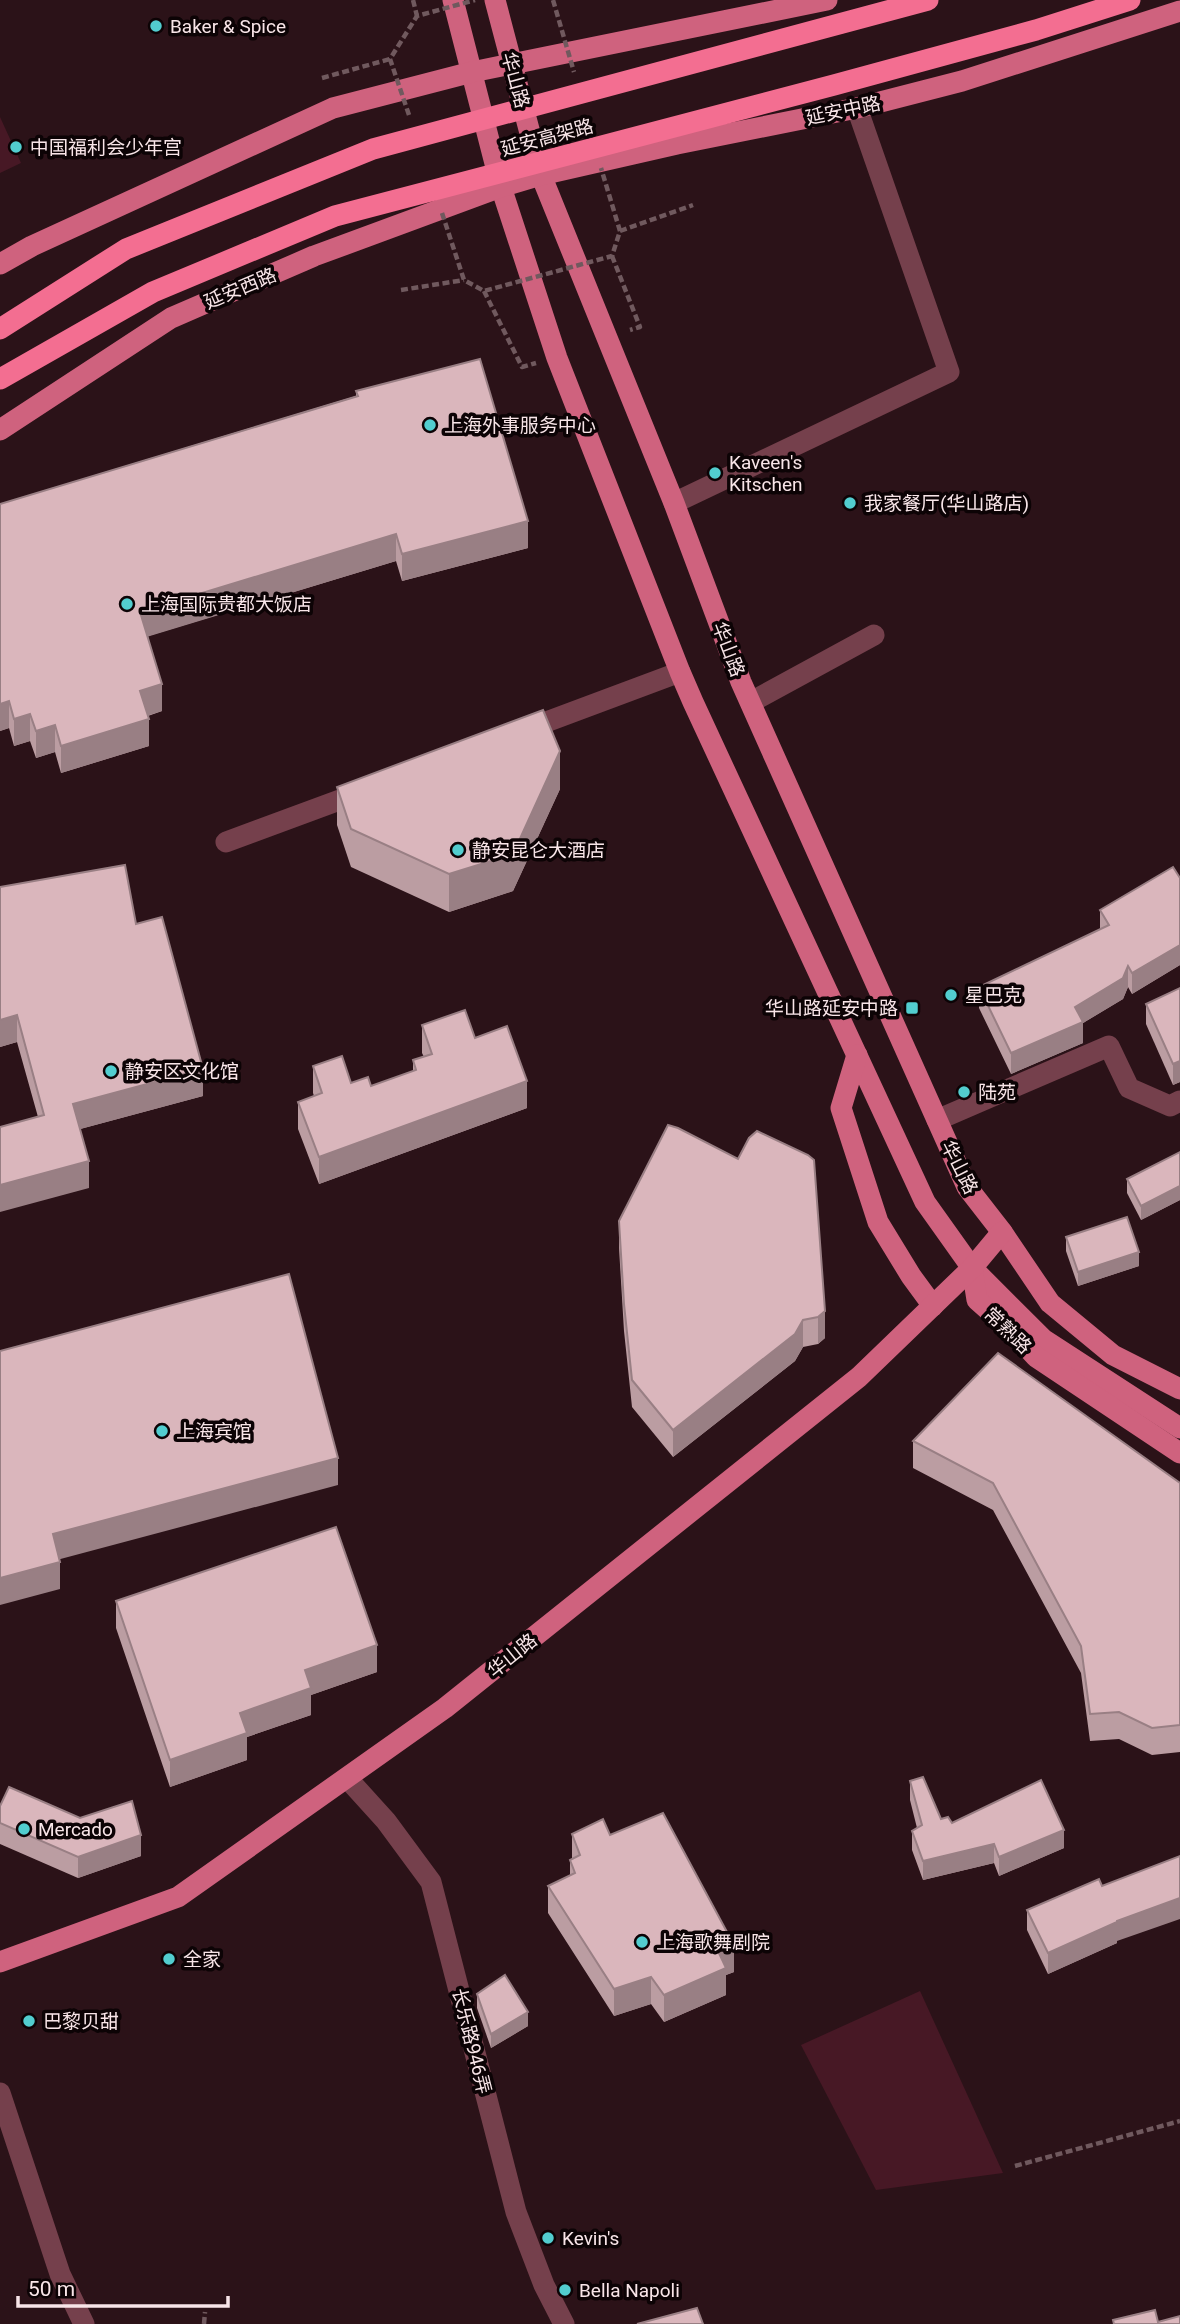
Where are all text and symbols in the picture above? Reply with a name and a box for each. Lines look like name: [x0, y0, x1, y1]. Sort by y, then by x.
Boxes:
place label: Baker & Spice: [170, 15, 286, 38]
marker: Baker & Spice: [148, 18, 164, 34]
street label: 华山路: [497, 50, 534, 111]
street label: 延安中路: [804, 91, 883, 130]
street label: 延安高架路: [498, 114, 596, 161]
place label: 中国福利会少年宫: [30, 136, 182, 159]
marker: 中国福利会少年宫: [8, 139, 24, 155]
street label: 延安西路: [201, 263, 280, 314]
place label: 上海外事服务中心: [444, 414, 596, 437]
marker: 上海外事服务中心: [422, 417, 438, 433]
place label: Kaveen's Kitschen: [729, 451, 803, 496]
marker: Kaveen's Kitschen: [707, 465, 723, 481]
place label: 我家餐厅(华山路店): [864, 492, 1029, 515]
marker: 我家餐厅(华山路店): [842, 495, 858, 511]
place label: 上海国际贵都大饭店: [141, 593, 312, 616]
marker: 上海国际贵都大饭店: [119, 596, 135, 612]
street label: 华山路: [708, 618, 749, 680]
place label: 静安昆仑大酒店: [472, 839, 605, 862]
marker: 静安昆仑大酒店: [450, 842, 466, 858]
place label: 星巴克: [965, 984, 1022, 1007]
marker: 星巴克: [943, 987, 959, 1003]
place label: 华山路延安中路: [765, 997, 898, 1020]
marker: 华山路延安中路: [904, 1000, 920, 1016]
place label: 静安区文化馆: [125, 1060, 239, 1083]
marker: 静安区文化馆: [103, 1063, 119, 1079]
place label: 陆苑: [978, 1081, 1016, 1104]
marker: 陆苑: [956, 1084, 972, 1100]
street label: 华山路: [936, 1137, 983, 1198]
street label: 常熟路: [979, 1302, 1036, 1358]
place label: 上海宾馆: [176, 1420, 252, 1443]
marker: 上海宾馆: [154, 1423, 170, 1439]
street label: 华山路: [483, 1629, 542, 1682]
place label: Mercado: [38, 1818, 113, 1841]
marker: Mercado: [16, 1821, 32, 1837]
place label: 上海歌舞剧院: [656, 1931, 770, 1954]
marker: 上海歌舞剧院: [634, 1934, 650, 1950]
place label: 全家: [183, 1948, 221, 1971]
marker: 全家: [161, 1951, 177, 1967]
street label: 长乐路946弄: [447, 1986, 496, 2096]
place label: 巴黎贝甜: [43, 2010, 119, 2033]
marker: 巴黎贝甜: [21, 2013, 37, 2029]
place label: Kevin's: [562, 2227, 619, 2250]
marker: Kevin's: [540, 2230, 556, 2246]
scale bar: [18, 2264, 228, 2308]
text: 50 m: [28, 2277, 75, 2301]
place label: Bella Napoli: [579, 2279, 680, 2302]
marker: Bella Napoli: [557, 2282, 573, 2298]

